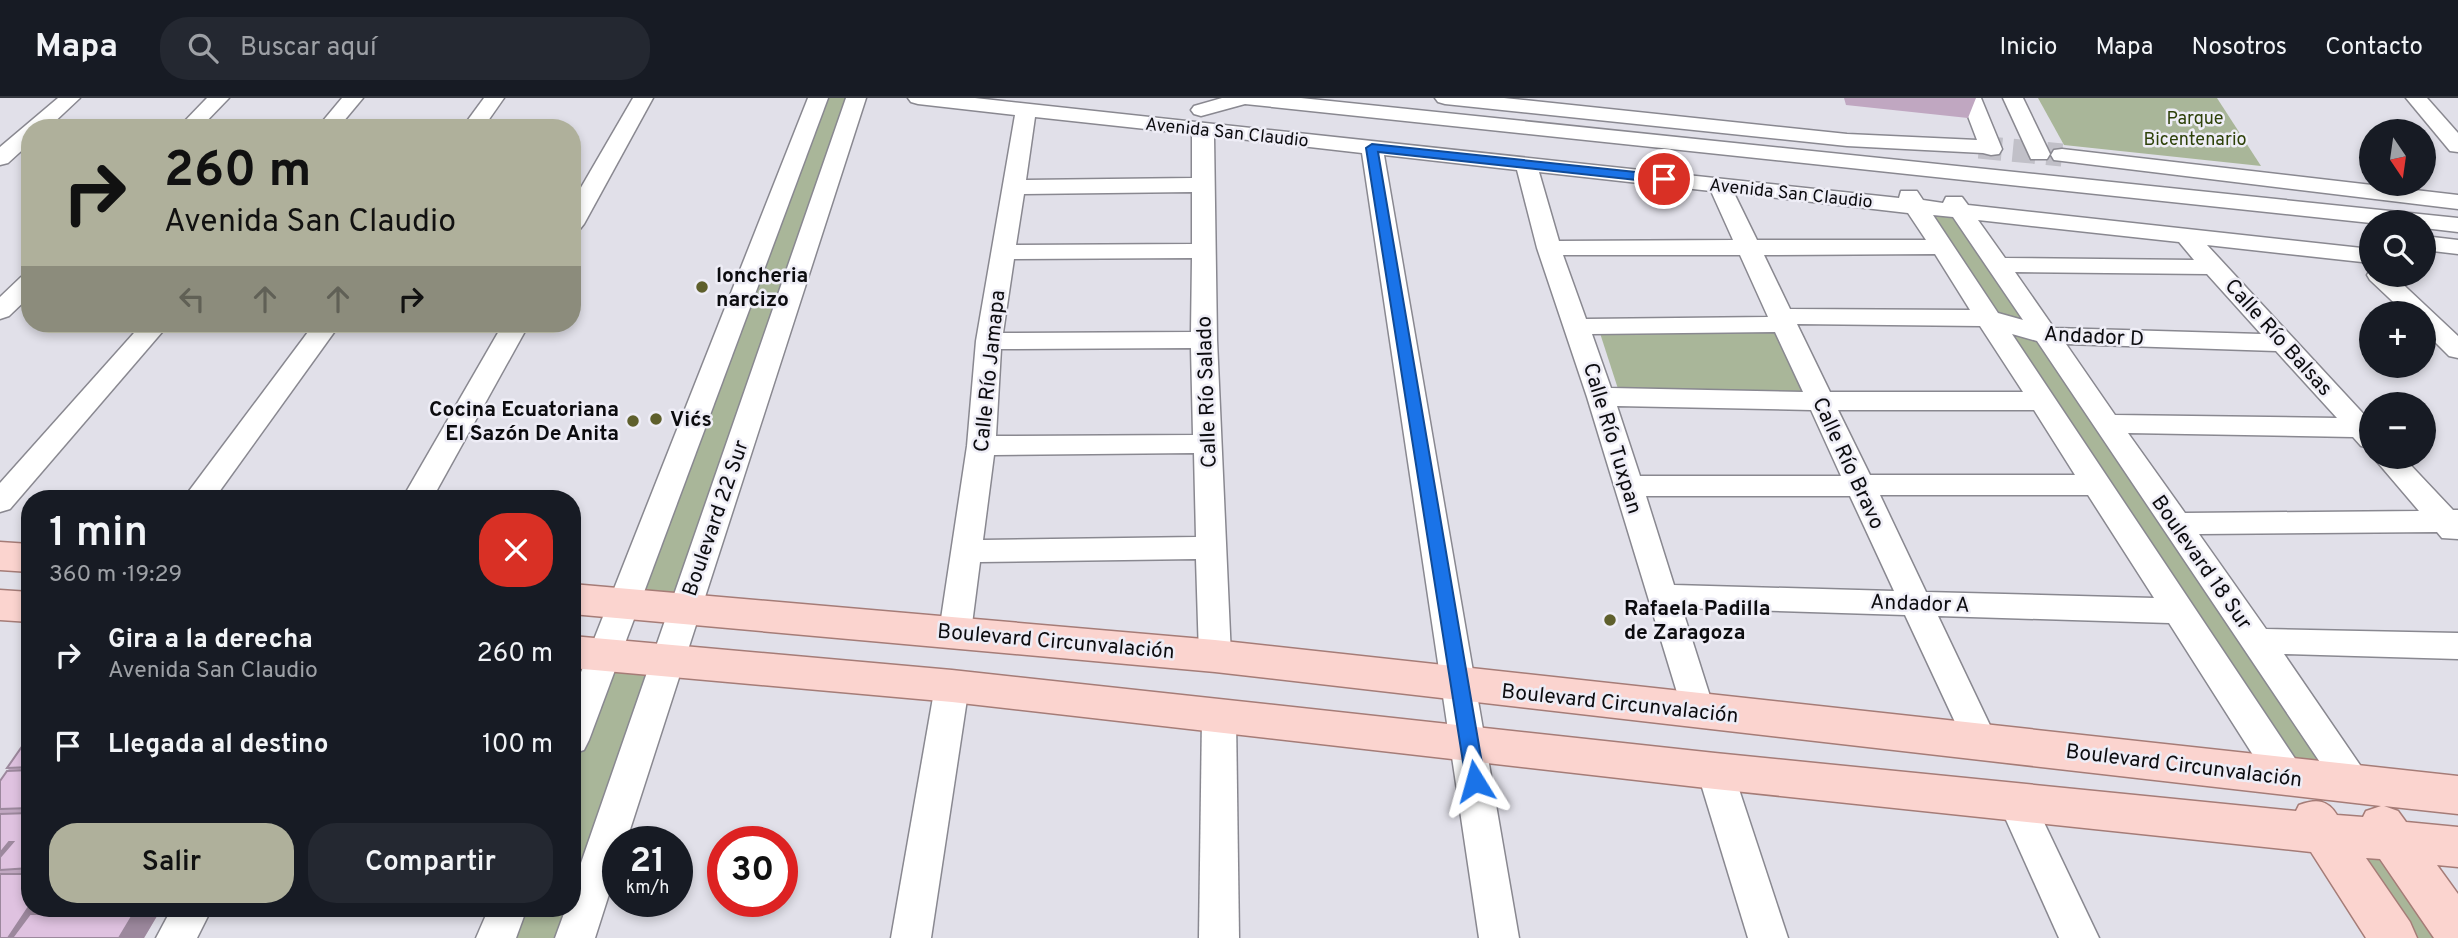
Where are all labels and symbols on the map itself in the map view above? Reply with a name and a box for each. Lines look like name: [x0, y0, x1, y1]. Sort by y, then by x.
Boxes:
park label: Parque Bicentenario: [2143, 108, 2247, 152]
street label: Avenida San Claudio: [1144, 113, 1310, 154]
north arrow: [2359, 119, 2436, 196]
pin: [1634, 149, 1694, 209]
street label: Avenida San Claudio: [1708, 174, 1874, 215]
place label: loncheria narcizo: [716, 263, 808, 314]
street label: Calle Río Balsas: [2218, 274, 2338, 402]
marker: loncheria narcizo: [694, 279, 710, 295]
street label: Calle Río Jamapa: [969, 289, 1012, 454]
street label: Calle Río Salado: [1191, 316, 1224, 468]
street label: Andador D: [2043, 321, 2145, 354]
street label: Calle Río Tuxpan: [1576, 360, 1647, 517]
street label: Calle Río Bravo: [1805, 393, 1890, 534]
place label: Cocina Ecuatoriana El Sazón De Anita: [429, 397, 619, 448]
place label: Vic´s: [670, 407, 712, 434]
marker: Vic´s: [648, 411, 664, 427]
marker: Cocina Ecuatoriana El Sazón De Anita: [625, 413, 641, 429]
street label: Boulevard 22 Sur: [677, 437, 756, 600]
street label: Boulevard 18 Sur: [2144, 490, 2257, 635]
street label: Andador A: [1870, 589, 1970, 620]
place label: Rafaela Padilla de Zaragoza: [1624, 596, 1770, 647]
marker: Rafaela Padilla de Zaragoza: [1602, 612, 1618, 628]
street label: Boulevard Circunvalación: [936, 619, 1176, 666]
street label: Boulevard Circunvalación: [1500, 679, 1740, 730]
street label: Boulevard Circunvalación: [2064, 739, 2304, 794]
position arrow: [1438, 744, 1512, 818]
speed limit sign: 30: [707, 826, 798, 917]

